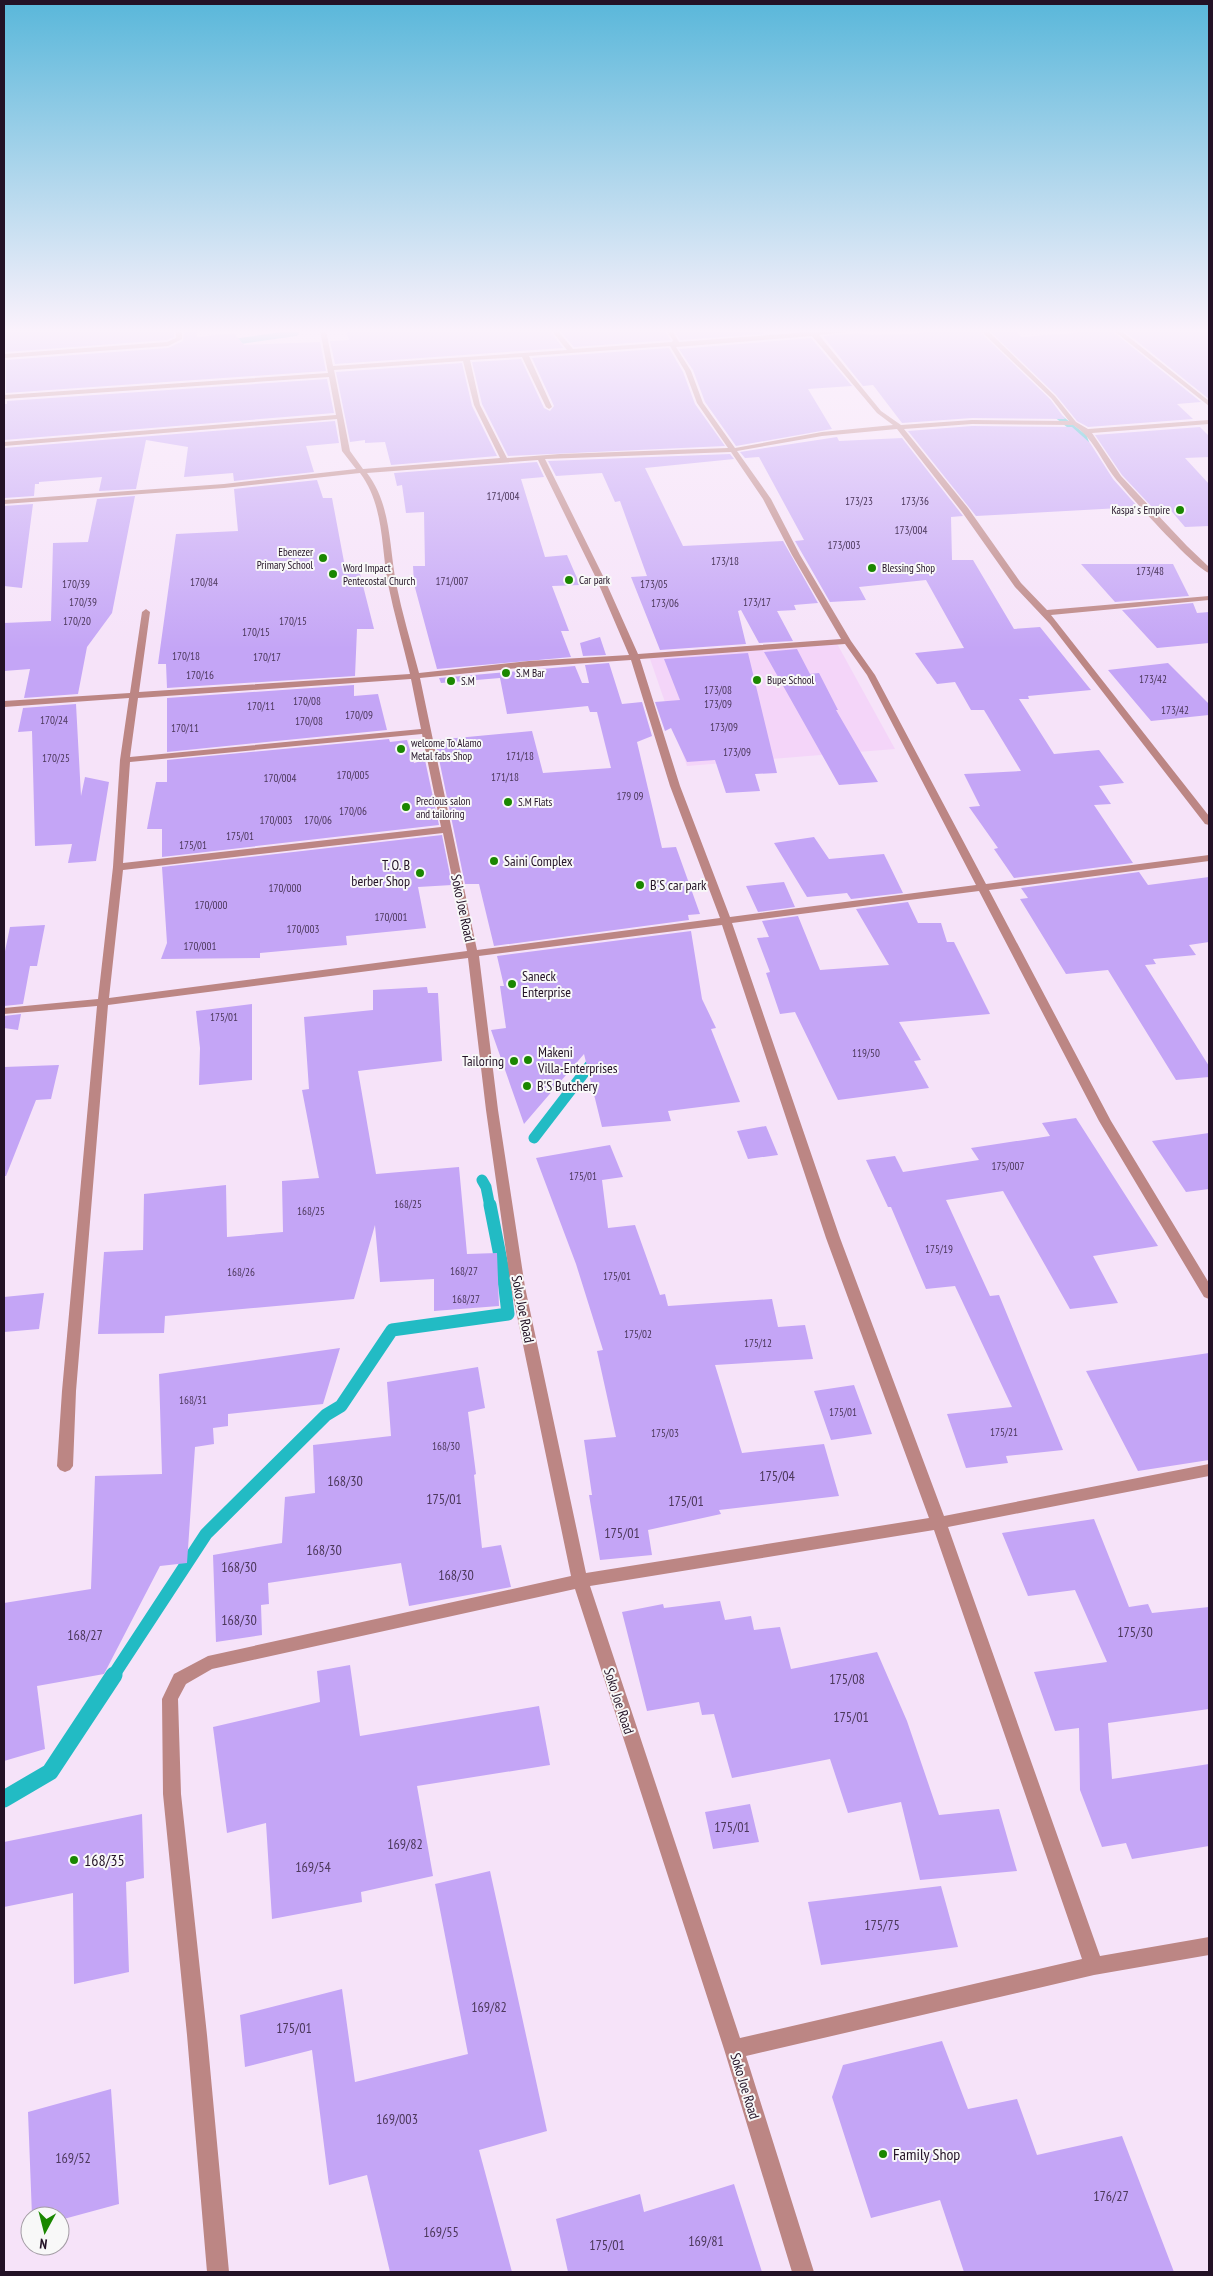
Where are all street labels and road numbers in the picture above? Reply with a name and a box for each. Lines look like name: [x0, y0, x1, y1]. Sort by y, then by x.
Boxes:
street label: Soko Joe Road: [447, 873, 479, 943]
street label: Soko Joe Road: [508, 1274, 538, 1344]
street label: Soko Joe Road: [600, 1666, 638, 1736]
street label: Soko Joe Road: [726, 2051, 764, 2121]

